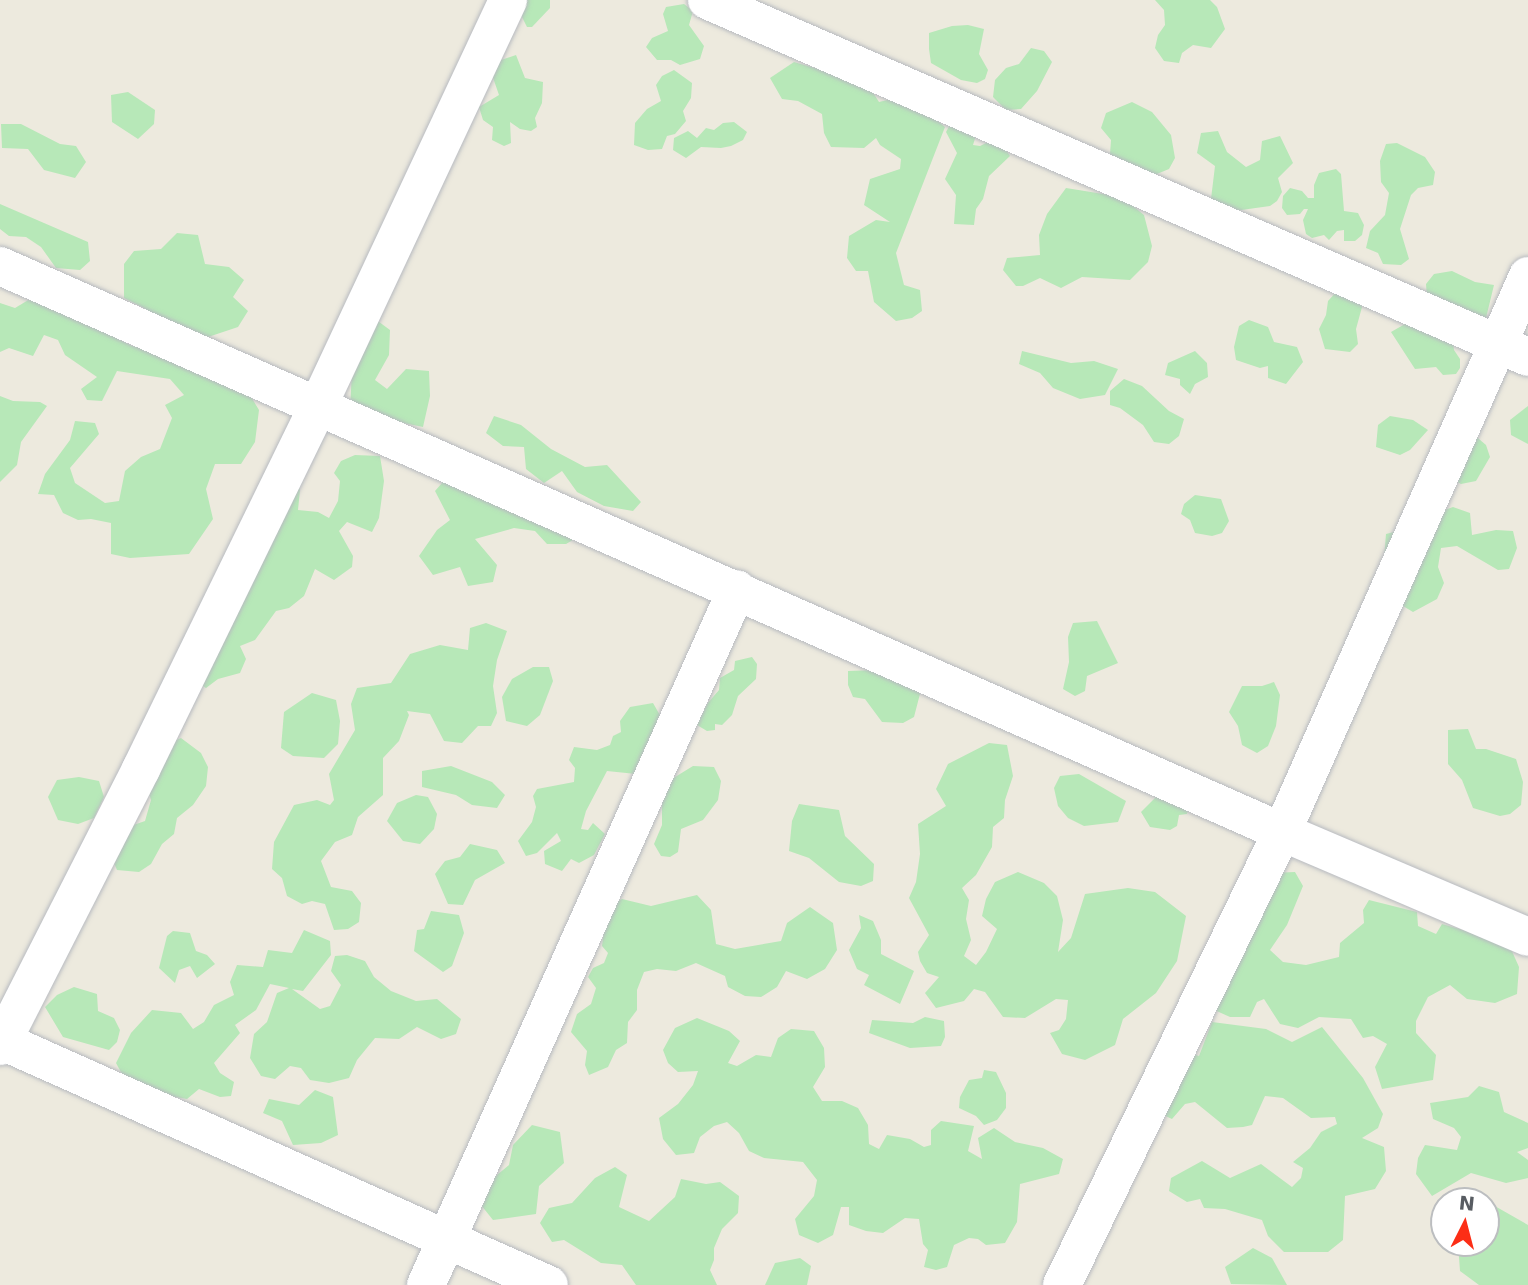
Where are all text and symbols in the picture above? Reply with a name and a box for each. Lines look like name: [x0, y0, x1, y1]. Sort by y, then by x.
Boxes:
north arrow: [1430, 1187, 1500, 1257]
text: N: [1458, 1191, 1476, 1215]

